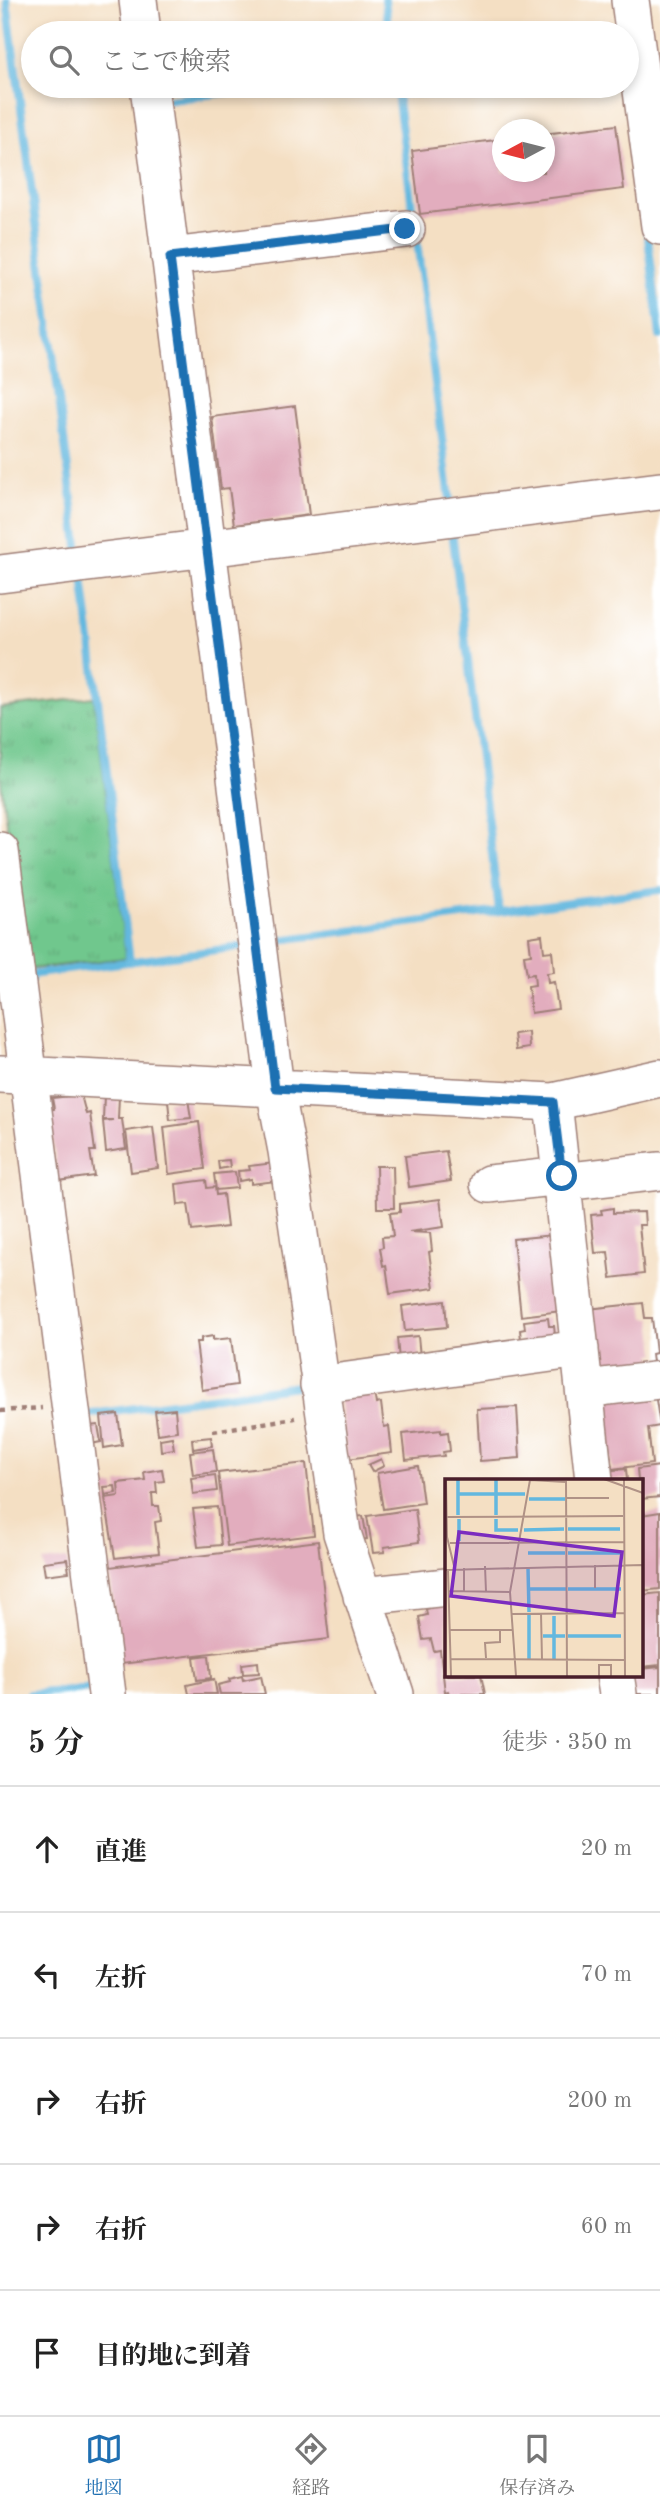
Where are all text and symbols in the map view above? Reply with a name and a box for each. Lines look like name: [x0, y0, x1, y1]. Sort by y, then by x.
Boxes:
search box: [21, 21, 639, 98]
icon: search: [45, 41, 83, 79]
text: ここで検索: [101, 50, 231, 76]
north arrow: [492, 119, 555, 182]
route end: [389, 213, 420, 244]
route start: [546, 1160, 577, 1191]
inset map: [445, 1479, 642, 1676]
text: 5 分: [28, 1729, 84, 1759]
text: 徒歩 · 350 m: [502, 1731, 632, 1754]
icon: ahead: [28, 1830, 66, 1868]
text: 20 m: [581, 1837, 632, 1860]
text: 直進: [95, 1840, 147, 1866]
icon: left: [28, 1956, 66, 1994]
text: 70 m: [581, 1963, 632, 1986]
text: 左折: [95, 1966, 147, 1992]
icon: right: [28, 2082, 66, 2120]
text: 200 m: [567, 2089, 632, 2112]
text: 右折: [95, 2092, 147, 2118]
icon: right: [28, 2208, 66, 2246]
text: 60 m: [581, 2215, 632, 2238]
text: 右折: [95, 2218, 147, 2244]
icon: arrive: [28, 2334, 66, 2372]
text: 目的地に到着: [95, 2344, 251, 2370]
tab: 地図: [85, 2430, 123, 2501]
tab: 経路: [292, 2430, 330, 2501]
tab: 保存済み: [499, 2430, 575, 2501]

